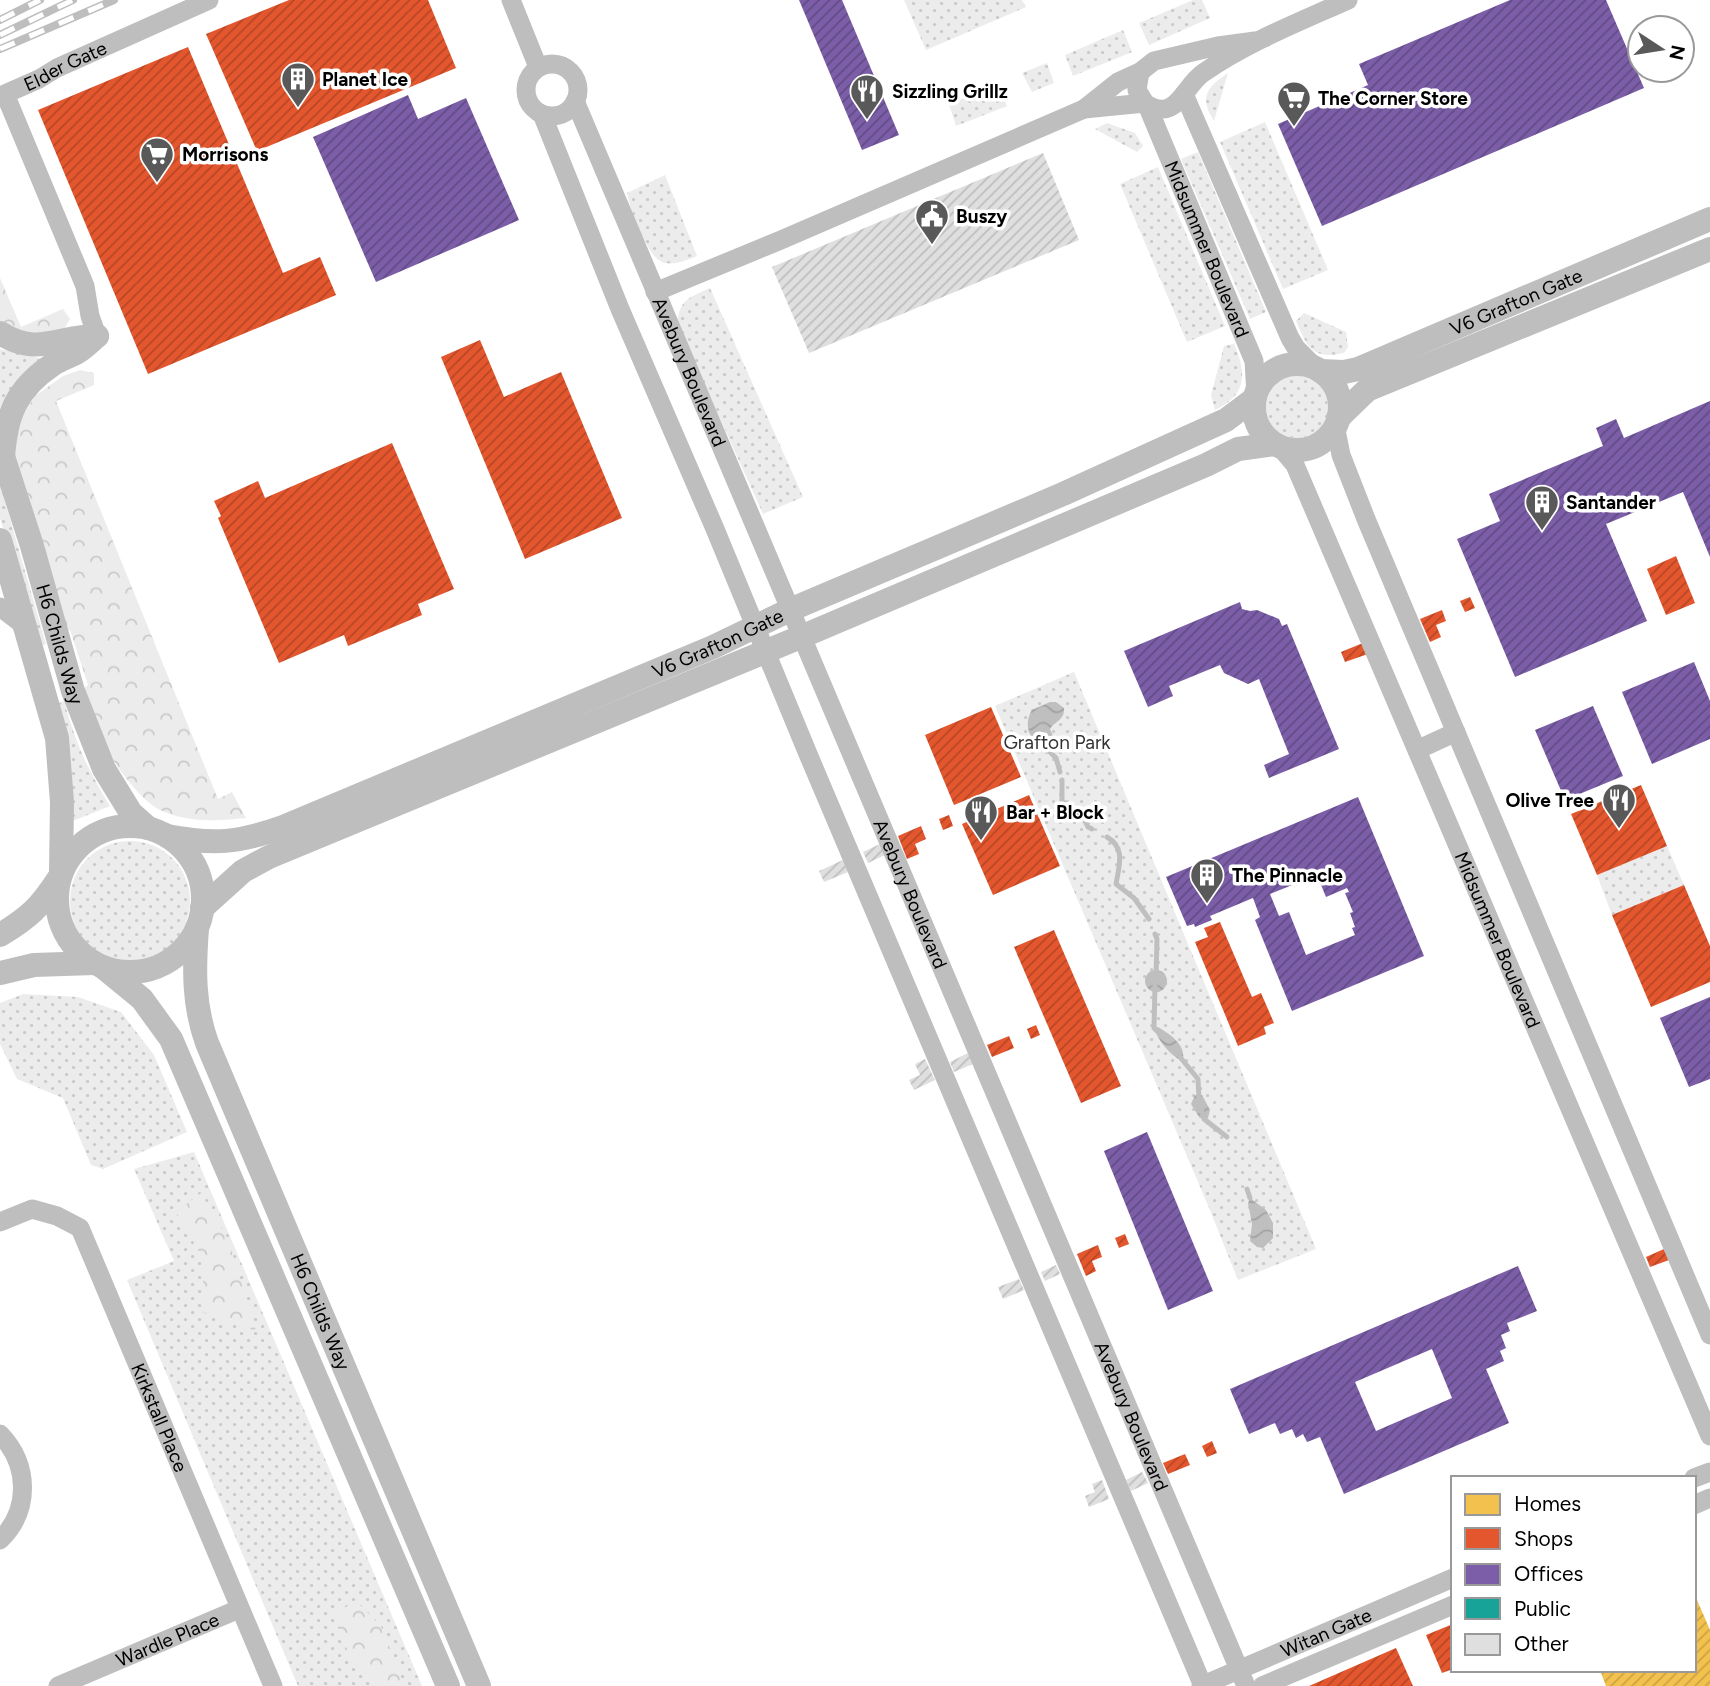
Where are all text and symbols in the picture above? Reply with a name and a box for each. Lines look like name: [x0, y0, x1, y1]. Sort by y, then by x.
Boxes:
north arrow: [1626, 14, 1696, 84]
street label: Elder Gate: [20, 36, 110, 96]
text: N: [1664, 43, 1690, 62]
building icon: Planet Ice: [279, 60, 317, 109]
place label: Planet Ice: [322, 68, 409, 91]
restaurant icon: Sizzling Grillz: [848, 72, 886, 121]
supermarket icon: The Corner Store: [1275, 79, 1313, 128]
place label: Sizzling Grillz: [892, 80, 1008, 103]
place label: The Corner Store: [1318, 87, 1468, 110]
supermarket icon: Morrisons: [138, 135, 176, 184]
place label: Morrisons: [182, 143, 268, 166]
street label: Midsummer Boulevard: [1160, 157, 1254, 341]
public building icon: Buszy: [913, 197, 951, 246]
place label: Buszy: [956, 205, 1007, 228]
street label: V6 Grafton Gate: [1446, 263, 1585, 340]
street label: Avebury Boulevard: [648, 294, 731, 450]
building icon: Santander: [1523, 483, 1561, 532]
place label: Santander: [1566, 491, 1656, 514]
street label: H6 Childs Way: [32, 581, 89, 708]
street label: V6 Grafton Gate: [649, 604, 787, 683]
park label: Grafton Park: [1003, 731, 1111, 754]
restaurant icon: Olive Tree: [1600, 781, 1638, 830]
place label: Olive Tree: [1505, 789, 1594, 812]
restaurant icon: Bar + Block: [962, 793, 1000, 842]
place label: Bar + Block: [1006, 801, 1105, 824]
street label: Avebury Boulevard: [869, 816, 952, 972]
street label: Midsummer Boulevard: [1450, 848, 1546, 1031]
building icon: The Pinnacle: [1188, 856, 1226, 905]
place label: The Pinnacle: [1232, 864, 1343, 887]
street label: H6 Childs Way: [286, 1250, 355, 1373]
street label: Avebury Boulevard: [1090, 1338, 1174, 1494]
street label: Kirkstall Place: [127, 1360, 193, 1475]
legend: [1451, 1476, 1696, 1672]
text: Homes: [1514, 1491, 1581, 1516]
text: Shops: [1514, 1526, 1573, 1551]
text: Offices: [1514, 1561, 1583, 1586]
text: Public: [1514, 1596, 1571, 1621]
street label: Witan Gate: [1277, 1603, 1375, 1662]
street label: Wardle Place: [113, 1607, 222, 1671]
text: Other: [1514, 1631, 1569, 1656]

